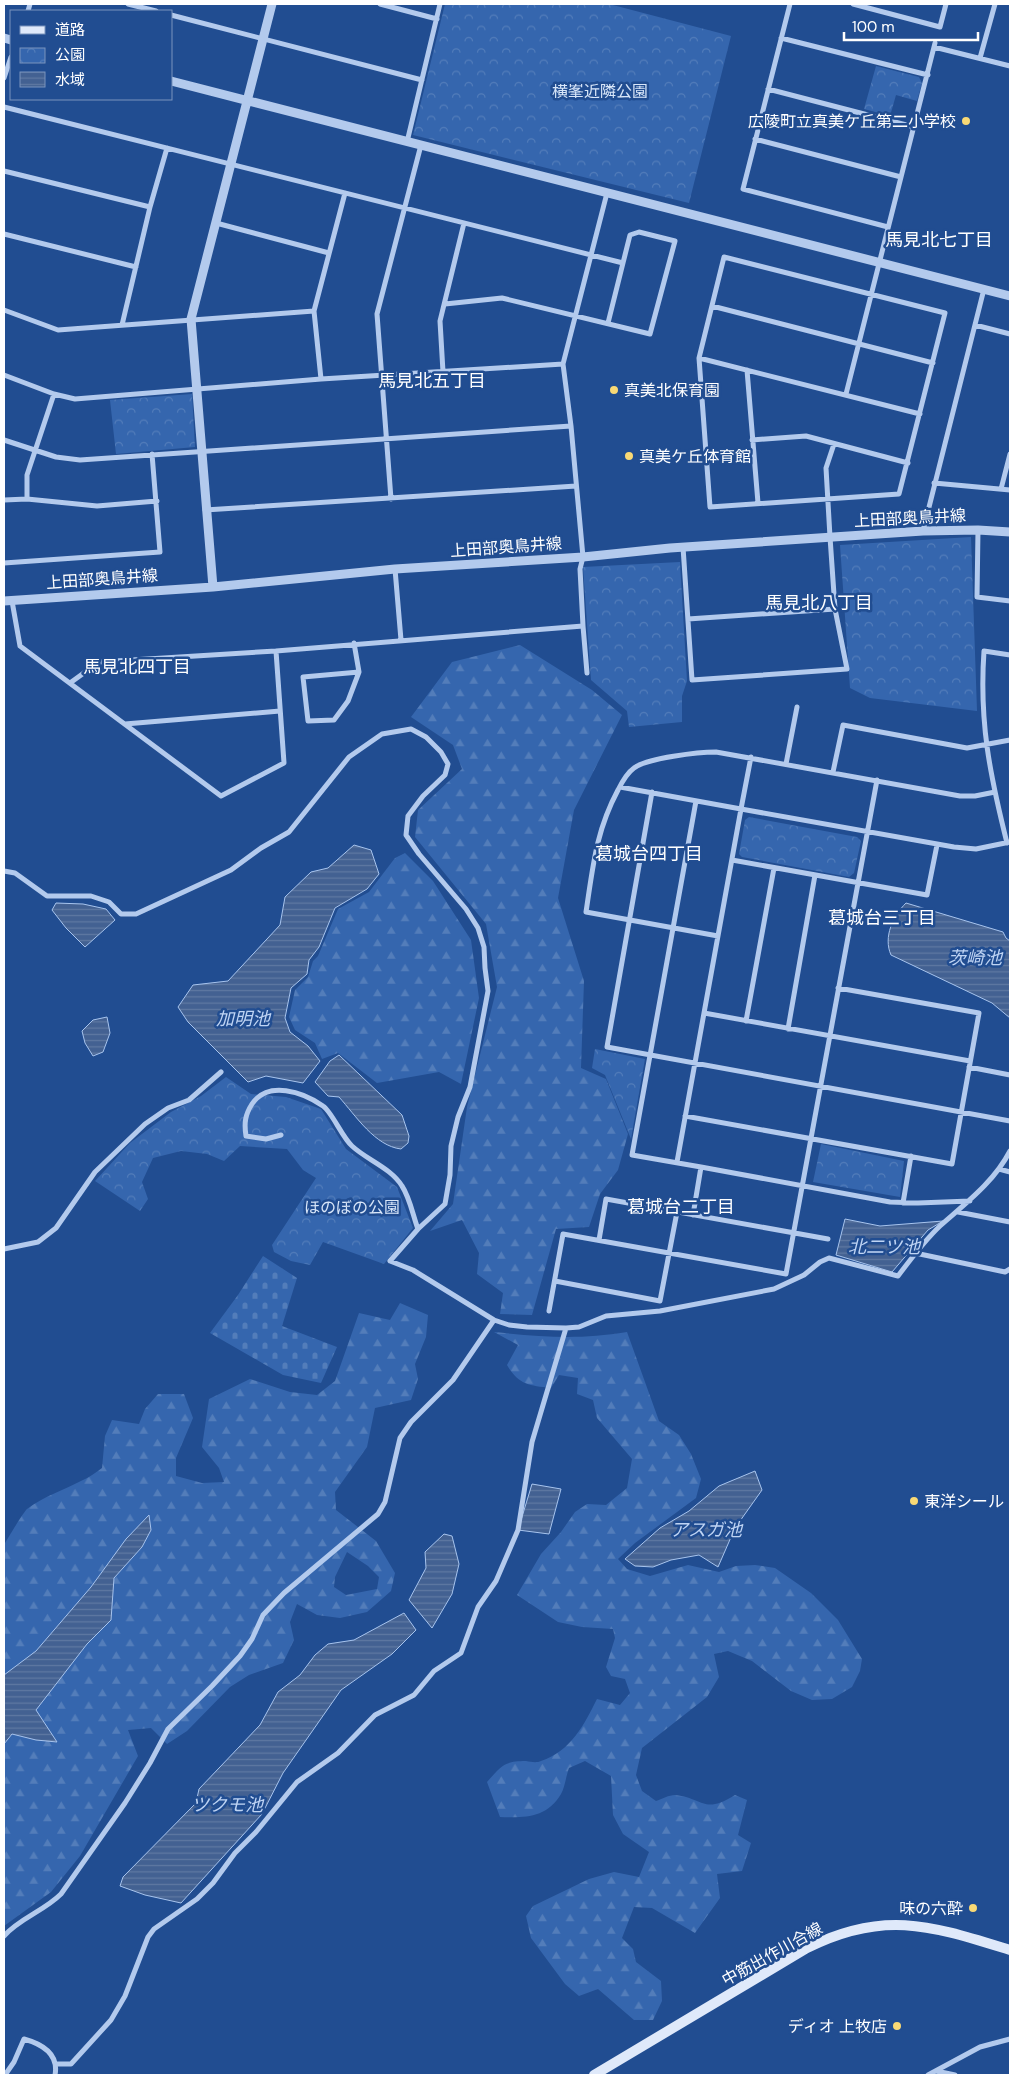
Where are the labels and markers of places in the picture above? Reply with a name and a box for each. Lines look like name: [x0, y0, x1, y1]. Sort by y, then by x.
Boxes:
place label: 広陵町立真美ケ丘第二小学校: [748, 111, 956, 132]
marker: 広陵町立真美ケ丘第二小学校: [960, 115, 972, 127]
place label: 真美北保育園: [624, 380, 720, 401]
marker: 真美北保育園: [608, 384, 620, 396]
place label: 真美ケ丘体育館: [639, 446, 751, 467]
marker: 真美ケ丘体育館: [623, 450, 635, 462]
place label: 東洋シール: [924, 1491, 1004, 1512]
marker: 東洋シール: [908, 1495, 920, 1507]
place label: 味の六酔: [899, 1898, 963, 1919]
marker: 味の六酔: [967, 1902, 979, 1914]
place label: ディオ 上牧店: [788, 2016, 887, 2037]
marker: ディオ 上牧店: [891, 2020, 903, 2032]

